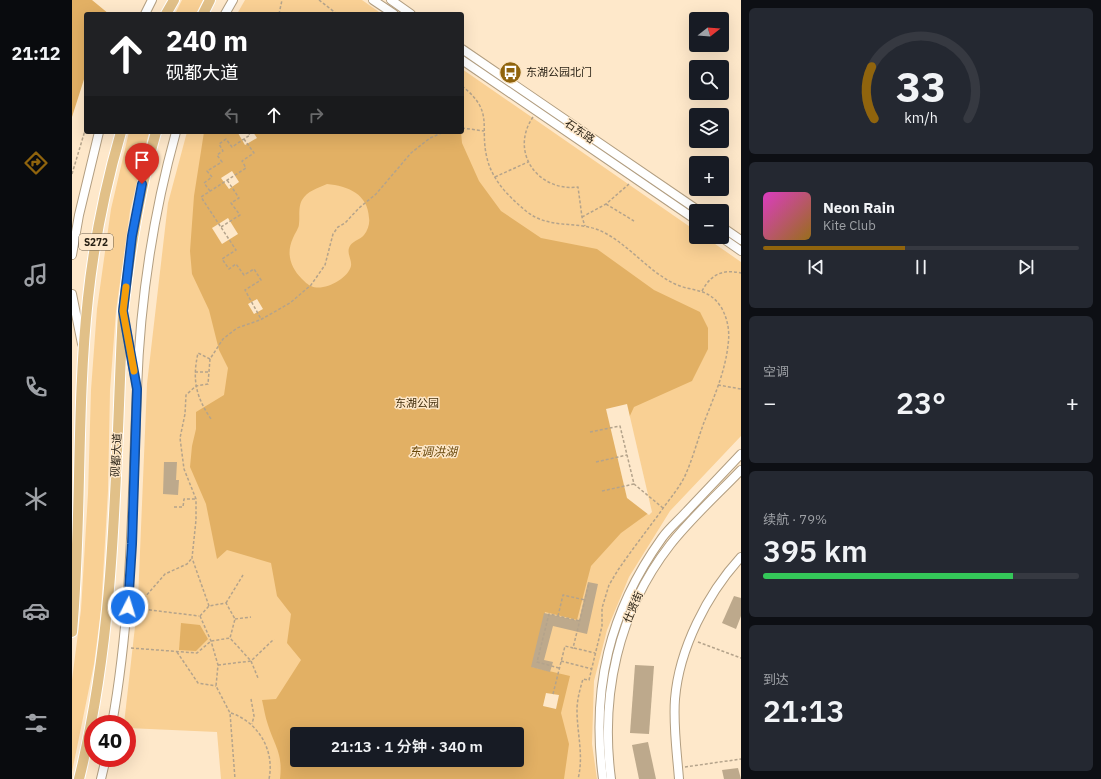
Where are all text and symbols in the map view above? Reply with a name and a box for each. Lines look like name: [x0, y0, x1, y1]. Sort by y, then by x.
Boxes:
north arrow: [689, 12, 729, 52]
map controls: [689, 12, 729, 244]
text: 240 m: [166, 22, 248, 59]
icon: ahead: [100, 28, 152, 80]
text: 21:12: [11, 42, 61, 65]
bus stop icon: 东湖公园北门: [497, 59, 523, 85]
text: 33: [896, 59, 946, 113]
button: search: [689, 60, 729, 100]
text: 砚都大道: [166, 61, 238, 84]
place label: 东湖公园北门: [526, 65, 592, 79]
icon: left: [221, 104, 243, 126]
icon: ahead: [263, 104, 285, 126]
icon: right: [305, 104, 327, 126]
button: layers: [689, 108, 729, 148]
text: km/h: [904, 108, 938, 127]
street label: 石东路: [562, 116, 598, 146]
pin: [125, 143, 159, 184]
icon: directions: [22, 149, 50, 177]
icon: arrive: [131, 149, 153, 171]
button: +: [689, 156, 729, 196]
text: Neon Rain: [823, 198, 895, 217]
button: −: [689, 204, 729, 244]
text: Kite Club: [823, 217, 876, 234]
road number: S272: [79, 234, 113, 250]
icon: previous: [805, 256, 827, 278]
icon: pause: [910, 256, 932, 278]
icon: next: [1015, 256, 1037, 278]
icon: music: [22, 261, 50, 289]
text: 空调: [763, 363, 789, 380]
icon: phone: [22, 373, 50, 401]
text: 23°: [896, 383, 946, 422]
text: −: [763, 388, 776, 417]
text: +: [1066, 388, 1079, 417]
park label: 东湖公园: [395, 396, 439, 410]
street label: 砚都大道: [108, 433, 124, 477]
water label: 东调洪湖: [409, 444, 459, 459]
icon: climate: [22, 485, 50, 513]
text: 续航 · 79%: [763, 511, 827, 528]
text: 395 km: [763, 531, 868, 570]
position arrow: [107, 586, 149, 628]
street label: 仕贤街: [620, 589, 646, 625]
icon: car: [22, 597, 50, 625]
text: 到达: [763, 671, 789, 688]
text: 21:13: [763, 691, 845, 730]
icon: filters: [22, 709, 50, 737]
speed limit sign: 40: [84, 715, 136, 767]
text: 21:13 · 1 分钟 · 340 m: [331, 737, 483, 756]

